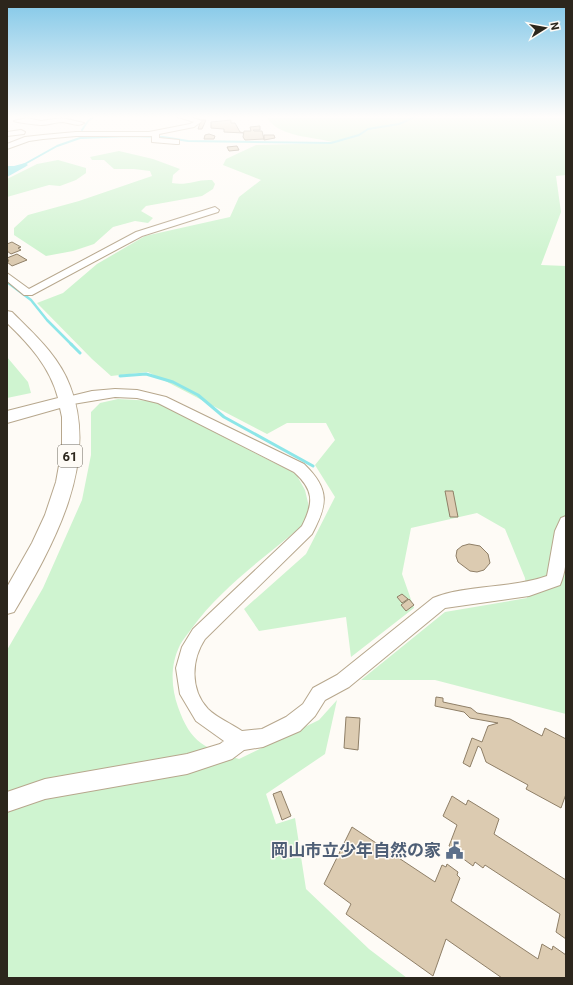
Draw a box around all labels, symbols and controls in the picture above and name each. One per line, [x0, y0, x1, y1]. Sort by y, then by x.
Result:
north arrow [525, 8, 565, 48]
text: N [547, 21, 561, 31]
road number: 61 [58, 445, 82, 467]
place label: 岡山市立少年自然の家 [271, 840, 441, 860]
public building icon: 岡山市立少年自然の家 [444, 840, 464, 860]

